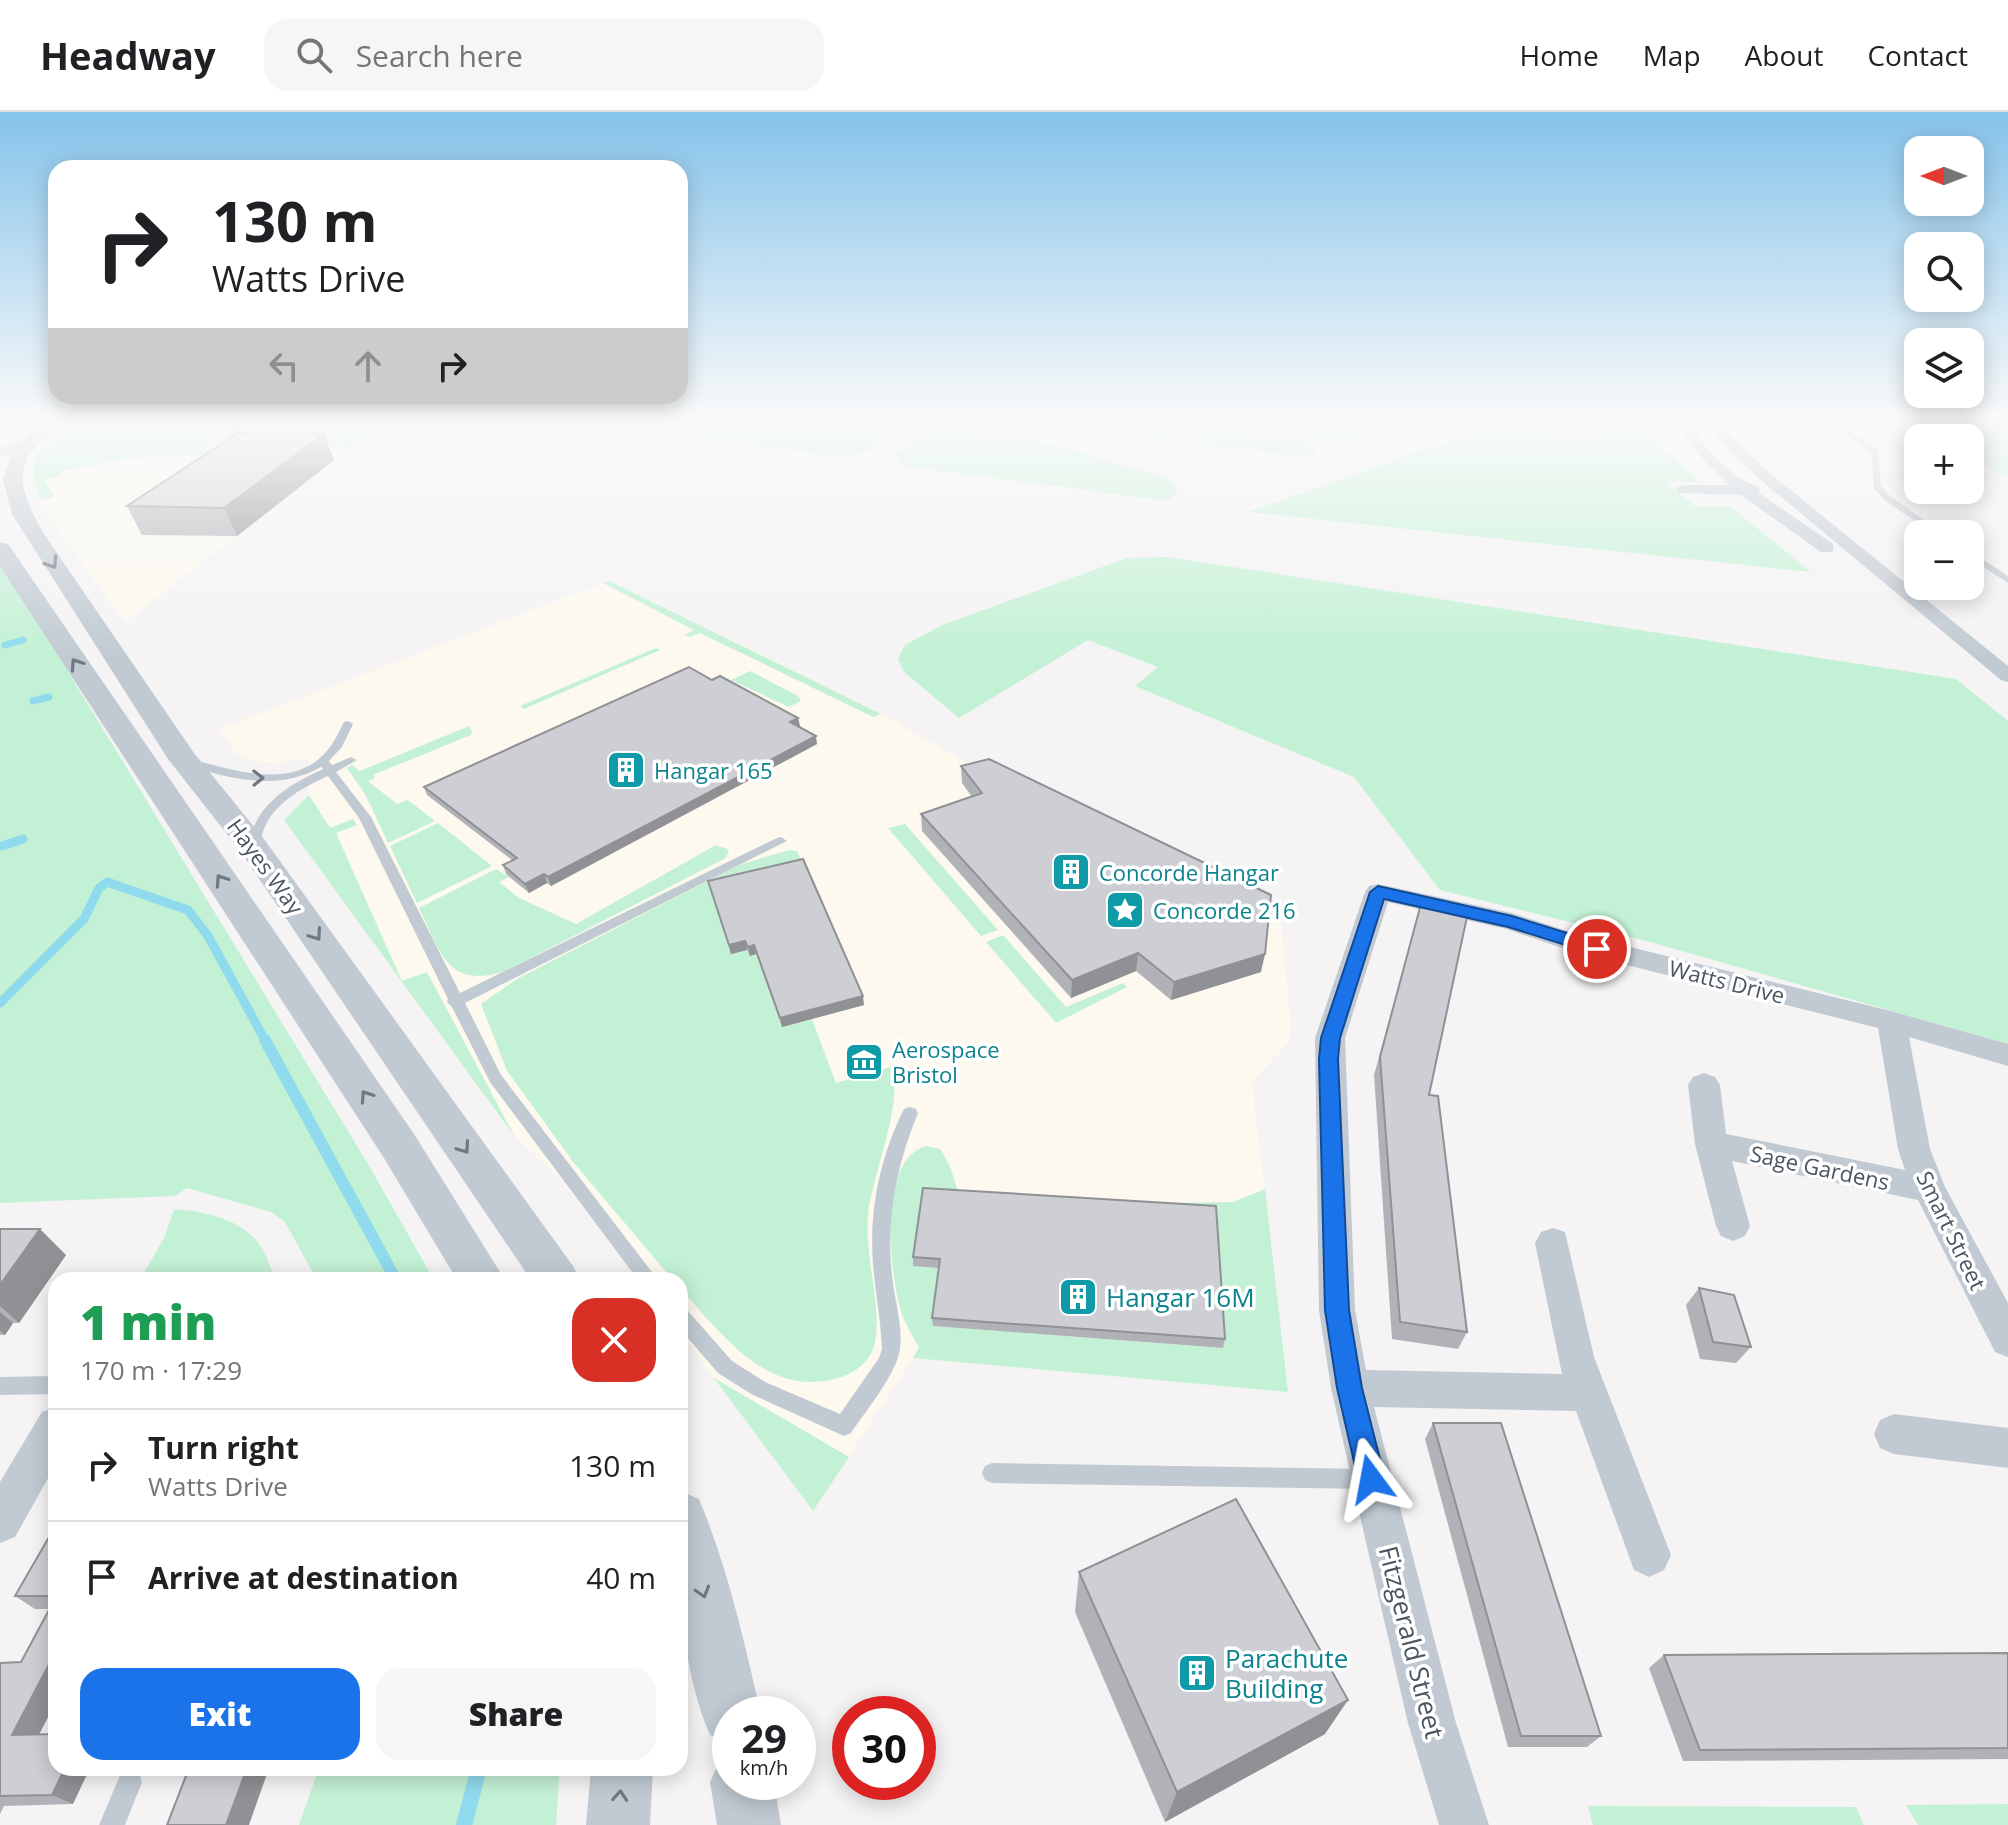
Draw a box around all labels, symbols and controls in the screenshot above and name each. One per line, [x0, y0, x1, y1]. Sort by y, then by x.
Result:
search box [264, 19, 824, 91]
text: Headway [40, 29, 216, 81]
icon: search [292, 33, 336, 77]
text: Search here [356, 35, 523, 76]
text: Home [1520, 36, 1599, 74]
text: Map [1643, 36, 1701, 74]
text: About [1745, 36, 1823, 74]
text: Contact [1867, 36, 1968, 74]
north arrow [1904, 136, 1984, 216]
map controls [1904, 136, 1984, 600]
text: 130 m [212, 182, 378, 258]
icon: right [80, 192, 184, 296]
button: search [1904, 232, 1984, 312]
text: Watts Drive [212, 254, 406, 303]
button: layers [1904, 328, 1984, 408]
icon: left [262, 344, 306, 388]
icon: ahead [346, 344, 390, 388]
icon: right [430, 344, 474, 388]
button: + [1904, 424, 1984, 504]
button: − [1904, 520, 1984, 600]
one-way arrow [42, 554, 57, 569]
one-way arrow [71, 658, 86, 672]
building icon: Hangar 165 [605, 749, 647, 791]
place label: Hangar 165 [654, 755, 773, 785]
one-way arrow [252, 769, 265, 787]
street label: Hayes Way [221, 812, 311, 921]
building icon: Concorde Hangar [1050, 851, 1092, 893]
place label: Concorde Hangar [1099, 857, 1279, 887]
one-way arrow [216, 874, 231, 888]
place icon: Concorde 216 [1104, 889, 1146, 931]
place label: Concorde 216 [1153, 895, 1296, 925]
pin [1563, 915, 1631, 983]
one-way arrow [306, 926, 321, 940]
icon: arrive [1575, 927, 1619, 971]
street label: Watts Drive [1666, 952, 1788, 1010]
place label: Aerospace Bristol [892, 1034, 1000, 1089]
museum icon: Aerospace Bristol [843, 1041, 885, 1083]
one-way arrow [360, 1090, 375, 1104]
street label: Sage Gardens [1748, 1138, 1892, 1196]
one-way arrow [454, 1139, 469, 1154]
street label: Smart Street [1910, 1166, 1994, 1295]
building icon: Hangar 16M [1057, 1276, 1099, 1318]
place label: Hangar 16M [1106, 1279, 1255, 1315]
text: 1 min [80, 1289, 216, 1354]
button: close [572, 1298, 656, 1382]
text: 170 m · 17:29 [80, 1352, 242, 1388]
text: Turn right [148, 1427, 299, 1468]
position arrow [1329, 1437, 1413, 1521]
icon: right [80, 1443, 124, 1487]
text: 130 m [569, 1445, 656, 1486]
text: Watts Drive [148, 1468, 288, 1504]
street label: Fitzgerald Street [1371, 1542, 1453, 1742]
icon: arrive [80, 1555, 124, 1599]
text: Arrive at destination [148, 1557, 459, 1598]
text: 40 m [586, 1557, 656, 1598]
one-way arrow [694, 1585, 710, 1598]
place label: Parachute Building [1225, 1640, 1348, 1706]
building icon: Parachute Building [1176, 1652, 1218, 1694]
button: Exit [80, 1668, 360, 1760]
button: Share [376, 1668, 656, 1760]
speed limit sign: 30 [832, 1696, 936, 1800]
text: 29 [741, 1710, 787, 1765]
text: km/h [740, 1754, 788, 1781]
one-way arrow [611, 1790, 628, 1803]

